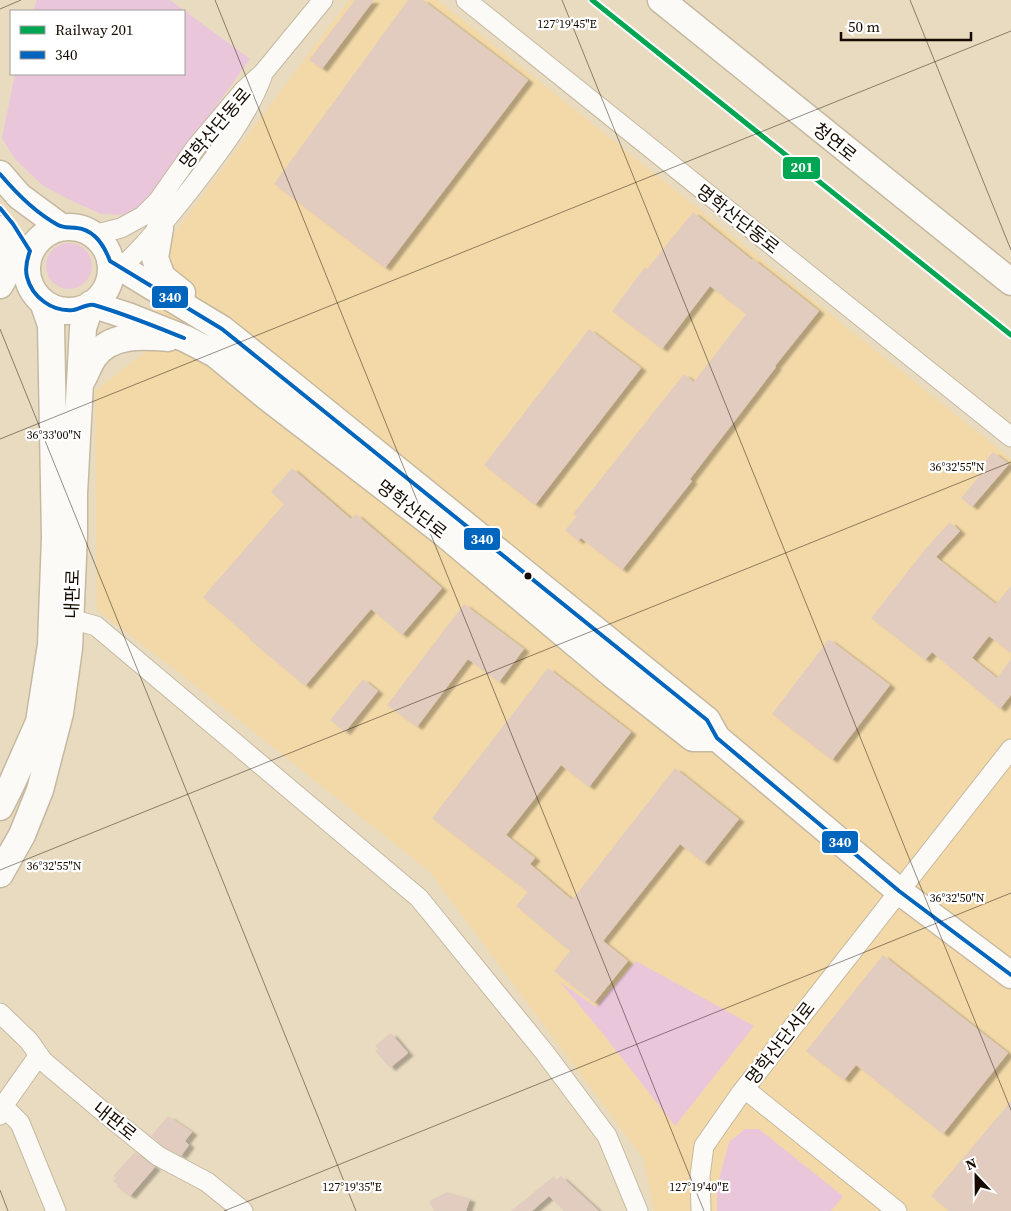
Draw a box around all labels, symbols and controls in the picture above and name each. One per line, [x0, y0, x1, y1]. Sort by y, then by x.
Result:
legend [10, 10, 185, 75]
scale bar [841, 10, 971, 42]
text: 127°19'45"E [537, 16, 597, 32]
text: 50 m [848, 16, 880, 37]
text: Railway 201 [55, 19, 134, 40]
text: 340 [55, 44, 78, 65]
street label: 명학산단동로 [173, 82, 257, 174]
street label: 청연로 [808, 117, 862, 167]
line badge: 201 [782, 156, 821, 180]
text: 201 [791, 157, 813, 177]
street label: 명학산단동로 [691, 179, 785, 259]
line badge: 340 [151, 285, 189, 309]
text: 340 [159, 287, 182, 307]
text: 36°33'00"N [26, 427, 82, 443]
text: 36°32'55"N [929, 459, 985, 475]
street label: 명학산단로 [372, 474, 452, 544]
line badge: 340 [463, 527, 501, 551]
text: 340 [471, 529, 494, 549]
street label: 내판로 [59, 569, 85, 619]
unlabelled marker [523, 571, 533, 581]
line badge: 340 [821, 830, 859, 854]
text: 340 [829, 832, 852, 852]
text: 36°32'55"N [26, 858, 82, 874]
text: 36°32'50"N [929, 890, 985, 906]
street label: 명학산단서로 [740, 996, 820, 1090]
street label: 내판로 [88, 1096, 142, 1146]
north arrow [951, 1151, 1001, 1201]
text: N [963, 1153, 980, 1175]
text: 127°19'35"E [322, 1179, 382, 1195]
text: 127°19'40"E [669, 1179, 729, 1195]

